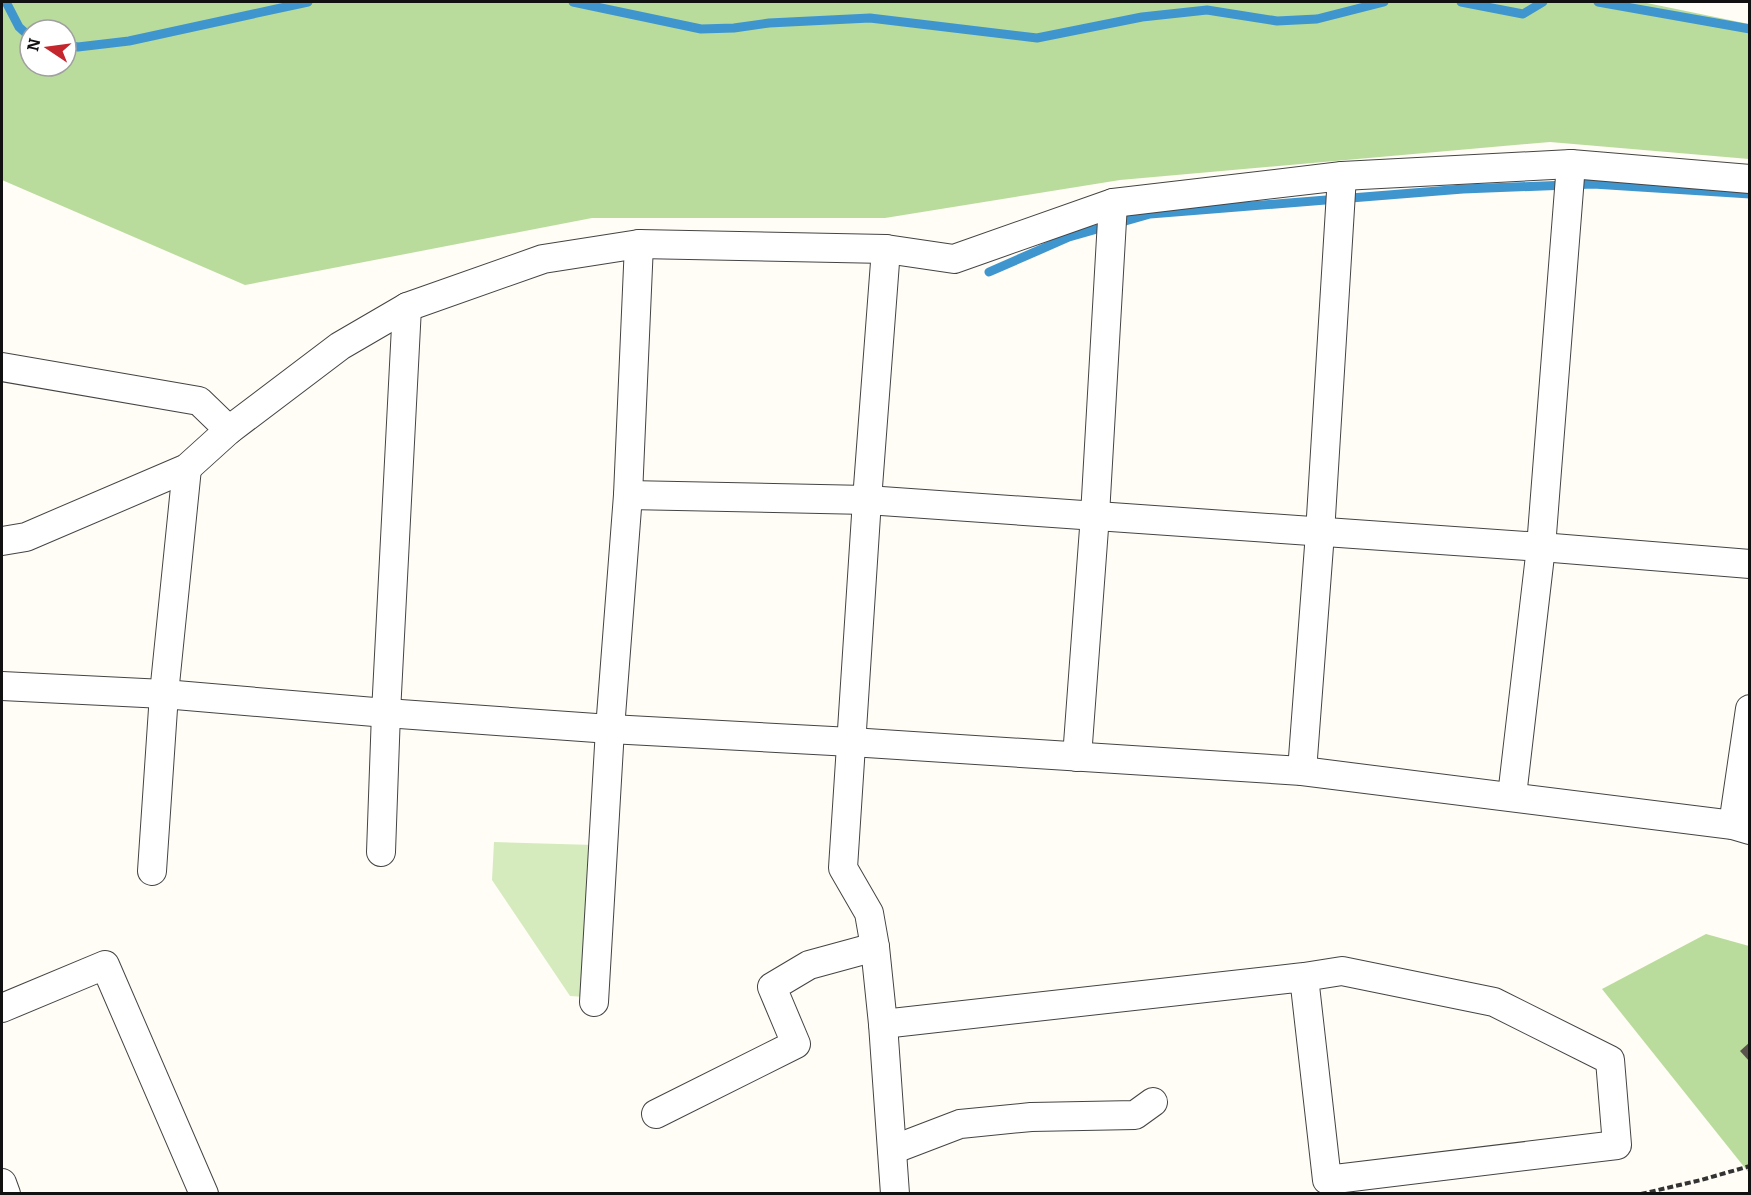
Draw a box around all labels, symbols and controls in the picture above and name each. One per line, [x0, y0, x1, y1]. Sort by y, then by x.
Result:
north arrow [18, 18, 78, 78]
text: N [23, 37, 45, 53]

